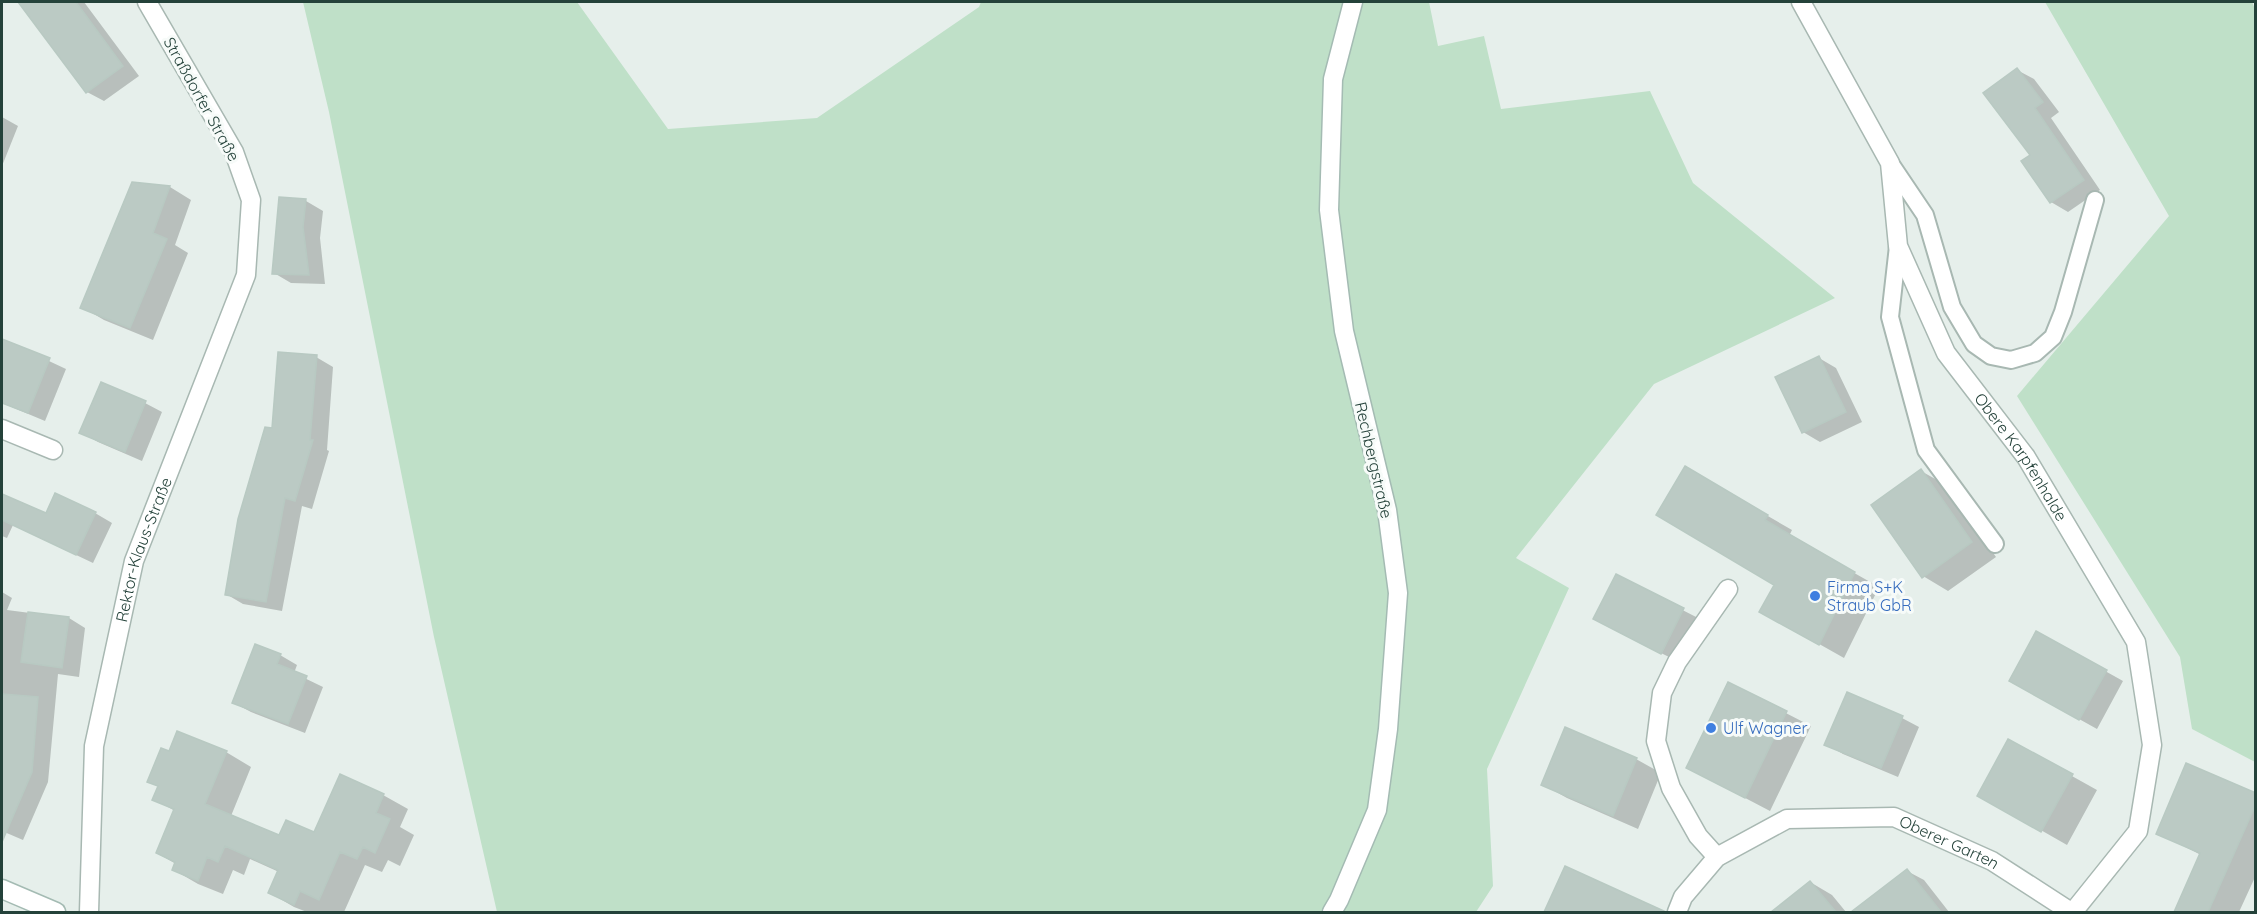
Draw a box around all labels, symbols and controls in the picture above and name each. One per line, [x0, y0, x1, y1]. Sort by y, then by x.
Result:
street label: Straßdorfer Straße [160, 33, 244, 165]
street label: Obere Karpfenhalde [1970, 389, 2072, 525]
street label: Rechbergstraße [1351, 400, 1397, 520]
street label: Rektor-Klaus-Straße [111, 474, 176, 624]
place label: Firma S+K Straub GbR [1827, 577, 1912, 615]
marker: Firma S+K Straub GbR [1808, 589, 1822, 603]
place label: Ulf Wagner [1723, 718, 1808, 738]
marker: Ulf Wagner [1704, 721, 1718, 735]
street label: Oberer Garten [1896, 811, 2003, 873]

